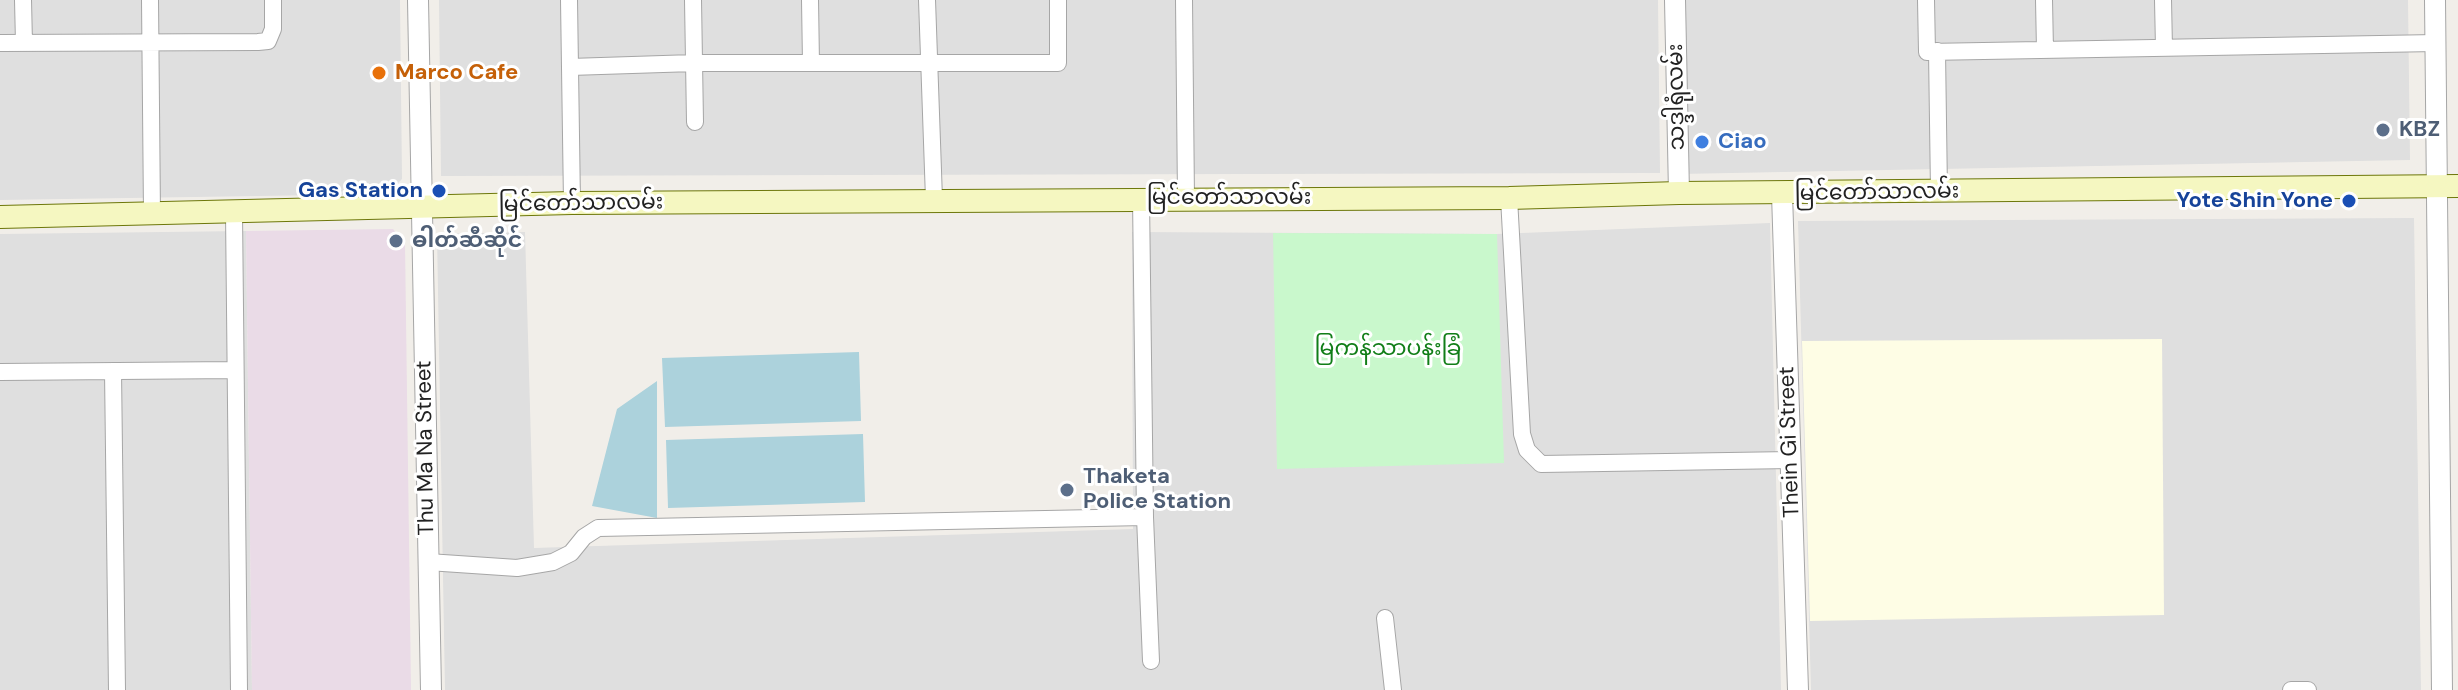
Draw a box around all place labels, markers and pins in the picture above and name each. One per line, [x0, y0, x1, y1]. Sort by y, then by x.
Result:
place label: Marco Cafe [395, 60, 518, 86]
marker: Marco Cafe [370, 64, 388, 82]
place label: KBZ [2399, 117, 2440, 143]
marker: KBZ [2374, 121, 2392, 139]
place label: Ciao [1718, 129, 1767, 155]
marker: Ciao [1693, 133, 1711, 151]
place label: Gas Station [298, 178, 423, 204]
marker: Gas Station [430, 182, 448, 200]
place label: Yote Shin Yone [2176, 188, 2333, 214]
marker: Yote Shin Yone [2340, 192, 2358, 210]
place label: ဓါတ်ဆီဆိုင် [412, 228, 522, 254]
marker: ဓါတ်ဆီဆိုင် [387, 232, 405, 250]
place label: Thaketa Police Station [1083, 464, 1231, 516]
marker: Thaketa Police Station [1058, 481, 1076, 499]

